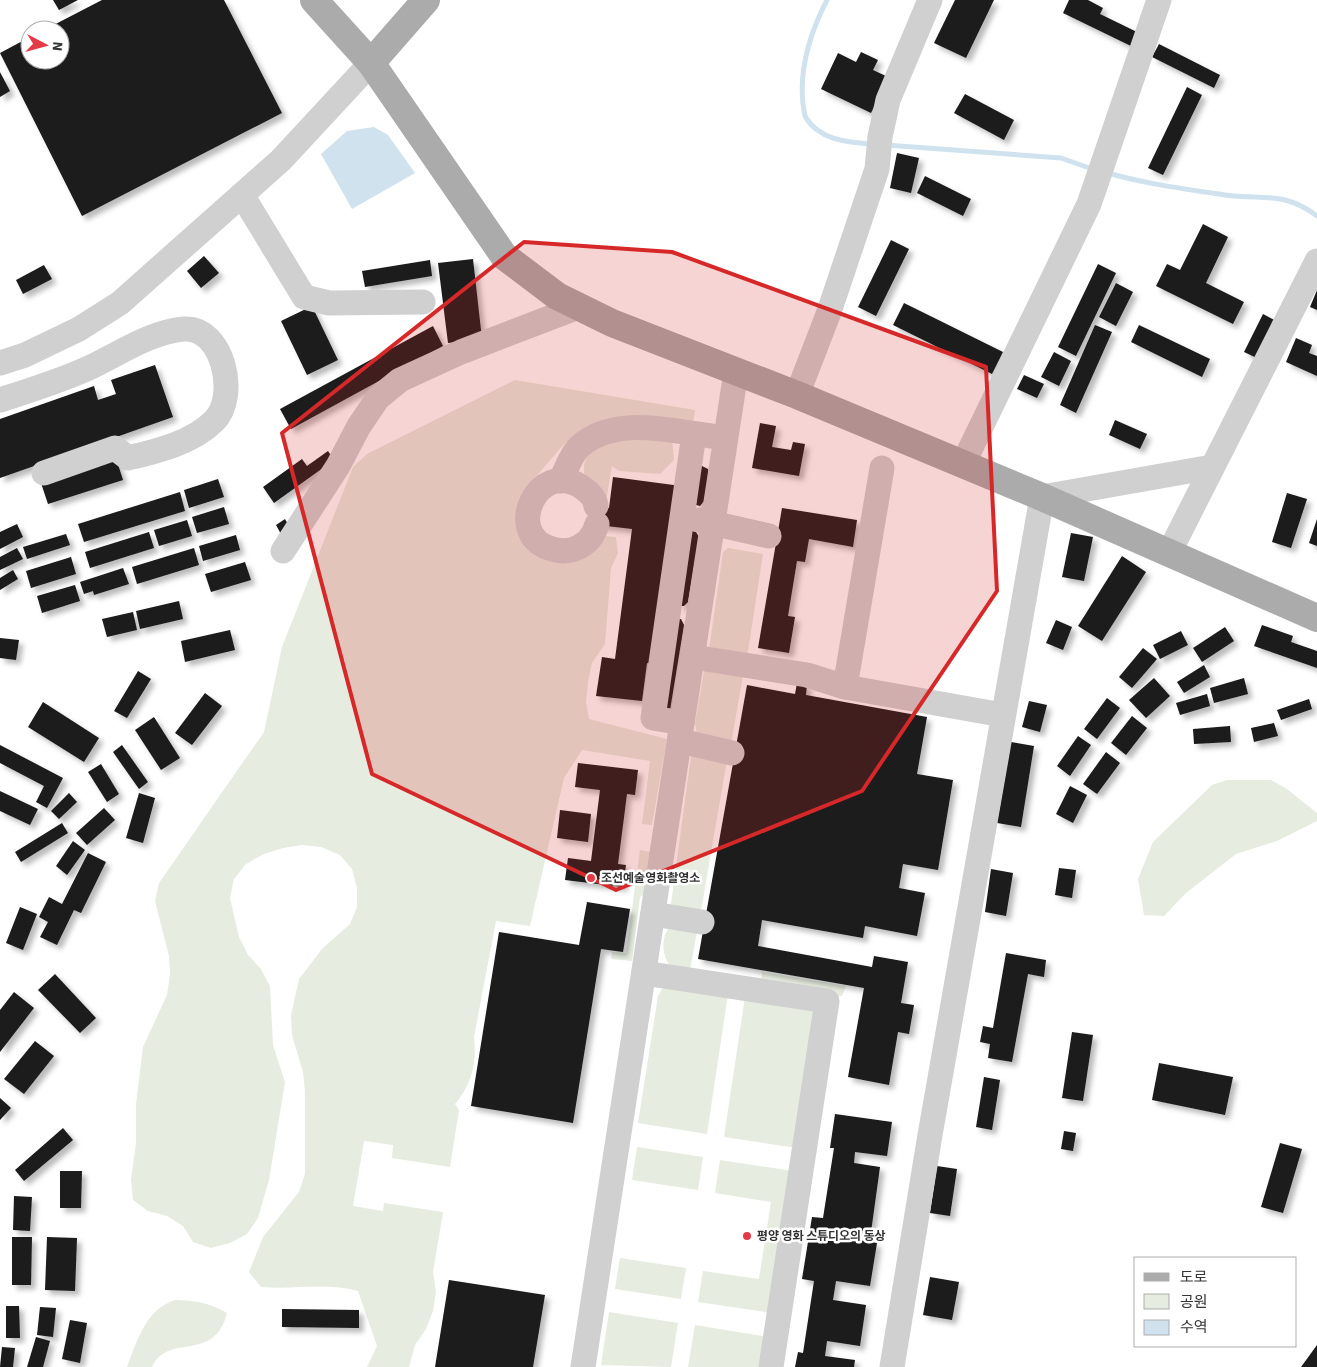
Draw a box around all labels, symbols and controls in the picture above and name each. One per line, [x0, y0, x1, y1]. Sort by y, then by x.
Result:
north arrow [20, 20, 70, 70]
text: N [47, 41, 67, 52]
place label: 조선예술영화촬영소 [601, 870, 700, 887]
marker: 조선예술영화촬영소 [585, 872, 597, 884]
place label: 평양 영화 스튜디오의 동상 [757, 1228, 886, 1245]
marker: 평양 영화 스튜디오의 동상 [741, 1230, 753, 1242]
legend [1134, 1257, 1297, 1347]
text: 도로 [1180, 1267, 1208, 1288]
text: 공원 [1180, 1292, 1208, 1313]
text: 수역 [1180, 1317, 1208, 1338]

